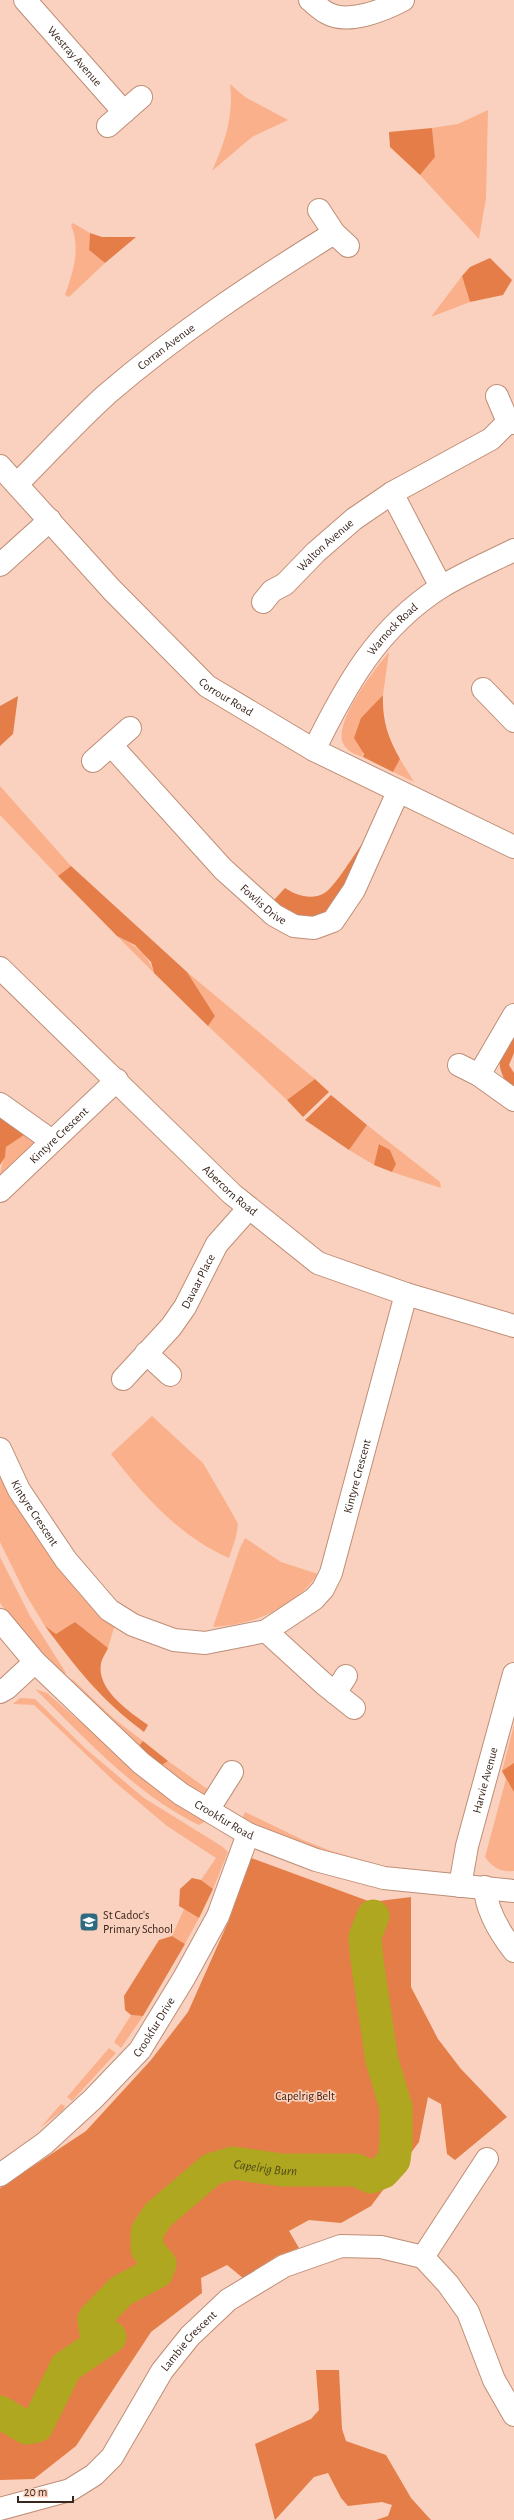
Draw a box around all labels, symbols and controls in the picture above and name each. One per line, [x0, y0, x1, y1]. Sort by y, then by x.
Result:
street label: Westray Avenue [45, 24, 104, 88]
street label: Corran Avenue [135, 321, 197, 372]
street label: Walton Avenue [295, 517, 356, 574]
street label: Warnock Road [365, 600, 420, 658]
street label: Corrour Road [197, 676, 255, 718]
street label: Fowlis Drive [238, 882, 288, 927]
street label: Kintyre Crescent [27, 1105, 91, 1166]
street label: Abercorn Road [200, 1163, 260, 1218]
street label: Davaar Place [179, 1252, 217, 1311]
street label: Kintyre Crescent [341, 1438, 373, 1515]
street label: Kintyre Crescent [9, 1478, 61, 1548]
street label: Harvie Avenue [470, 1746, 500, 1814]
street label: Crookfur Road [193, 1798, 255, 1842]
place label: St Cadoc's Primary School [103, 1909, 173, 1936]
school or university icon: St Cadoc's Primary School [78, 1911, 100, 1933]
street label: Crookfur Drive [131, 1995, 177, 2059]
park label: Capelrig Belt [275, 2090, 335, 2102]
water label: Capelrig Burn [233, 2158, 297, 2178]
street label: Lambie Crescent [158, 2308, 219, 2373]
scale bar [18, 2478, 73, 2504]
text: 20 m [24, 2486, 47, 2498]

